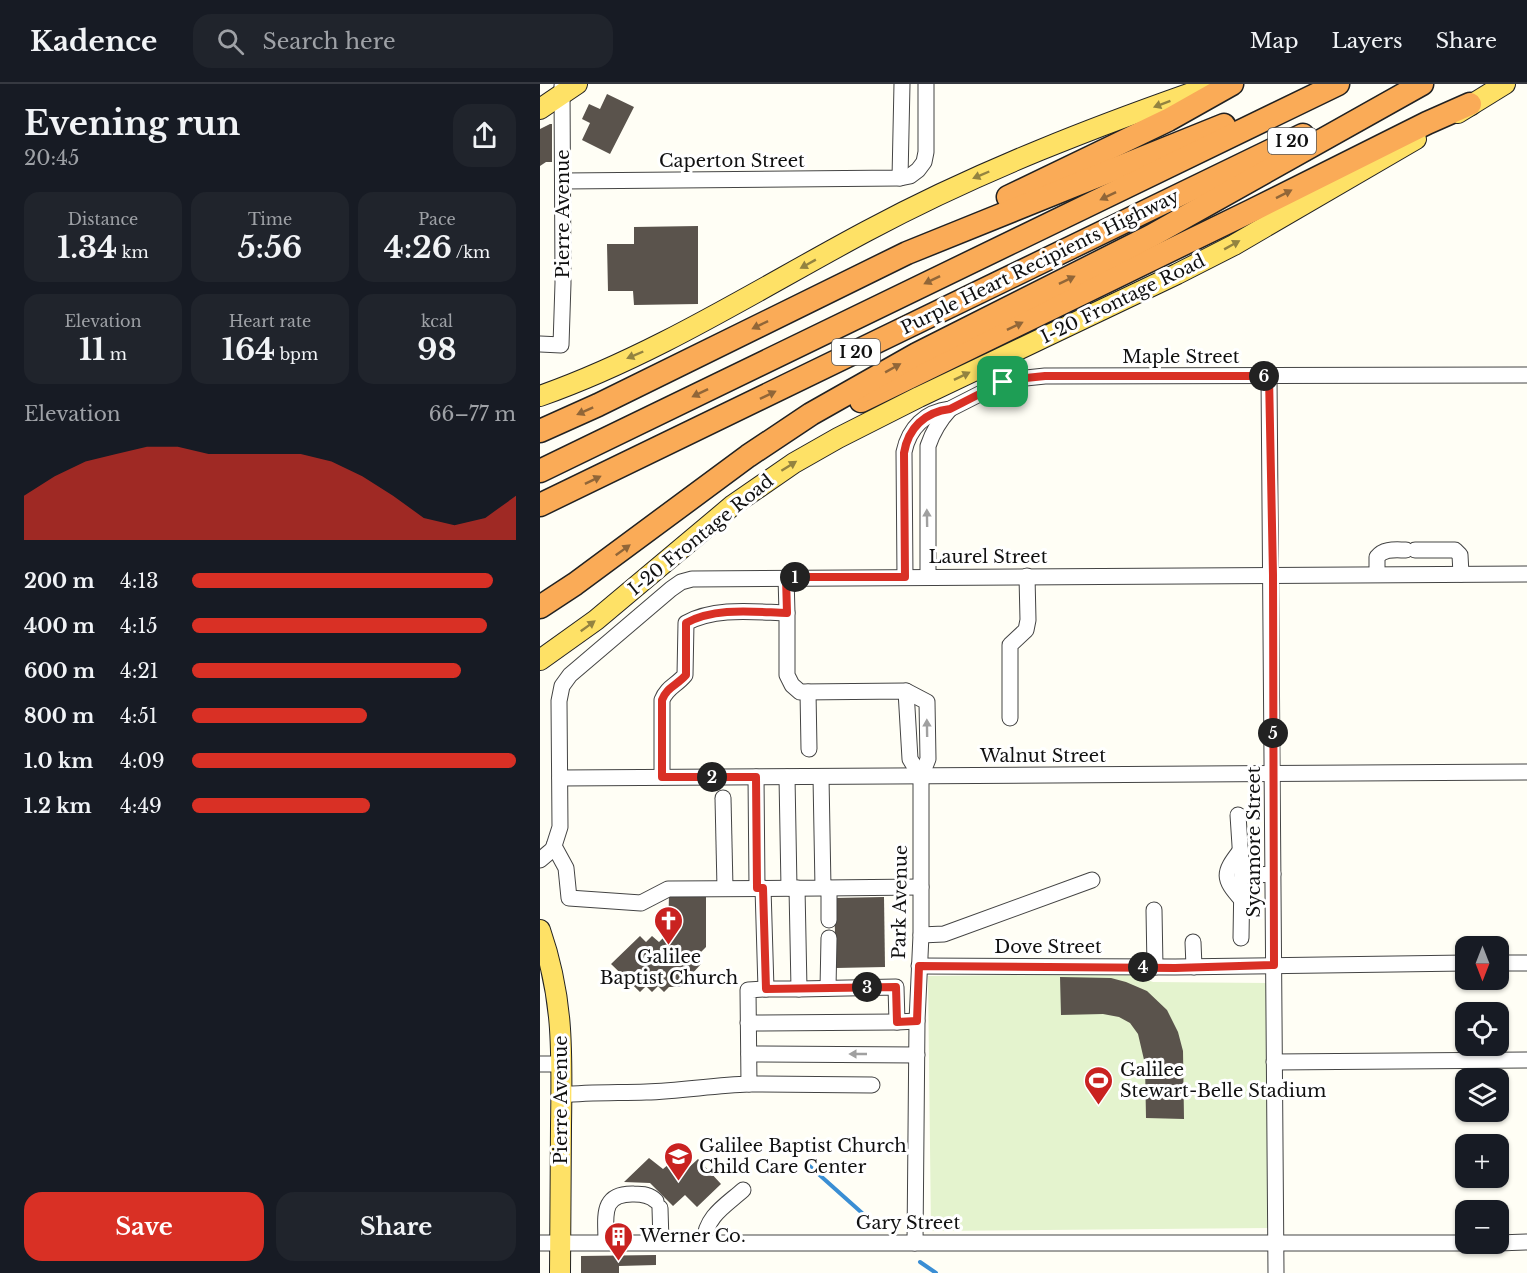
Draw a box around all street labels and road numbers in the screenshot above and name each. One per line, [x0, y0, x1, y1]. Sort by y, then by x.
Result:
road number: I 20 [1268, 128, 1316, 154]
street label: Pierre Avenue [552, 149, 574, 279]
street label: Caperton Street [659, 150, 805, 172]
street label: Purple Heart Recipients Highway [897, 185, 1183, 339]
street label: I-20 Frontage Road [1037, 250, 1209, 348]
road number: I 20 [832, 339, 880, 365]
street label: Maple Street [1122, 346, 1240, 368]
street label: I-20 Frontage Road [624, 470, 778, 600]
street label: Laurel Street [929, 546, 1048, 568]
street label: Walnut Street [979, 745, 1106, 767]
street label: Sycamore Street [1243, 766, 1265, 918]
street label: Park Avenue [888, 845, 912, 959]
street label: Dove Street [994, 936, 1102, 958]
street label: Pierre Avenue [550, 1035, 572, 1165]
street label: Gary Street [856, 1212, 960, 1234]

